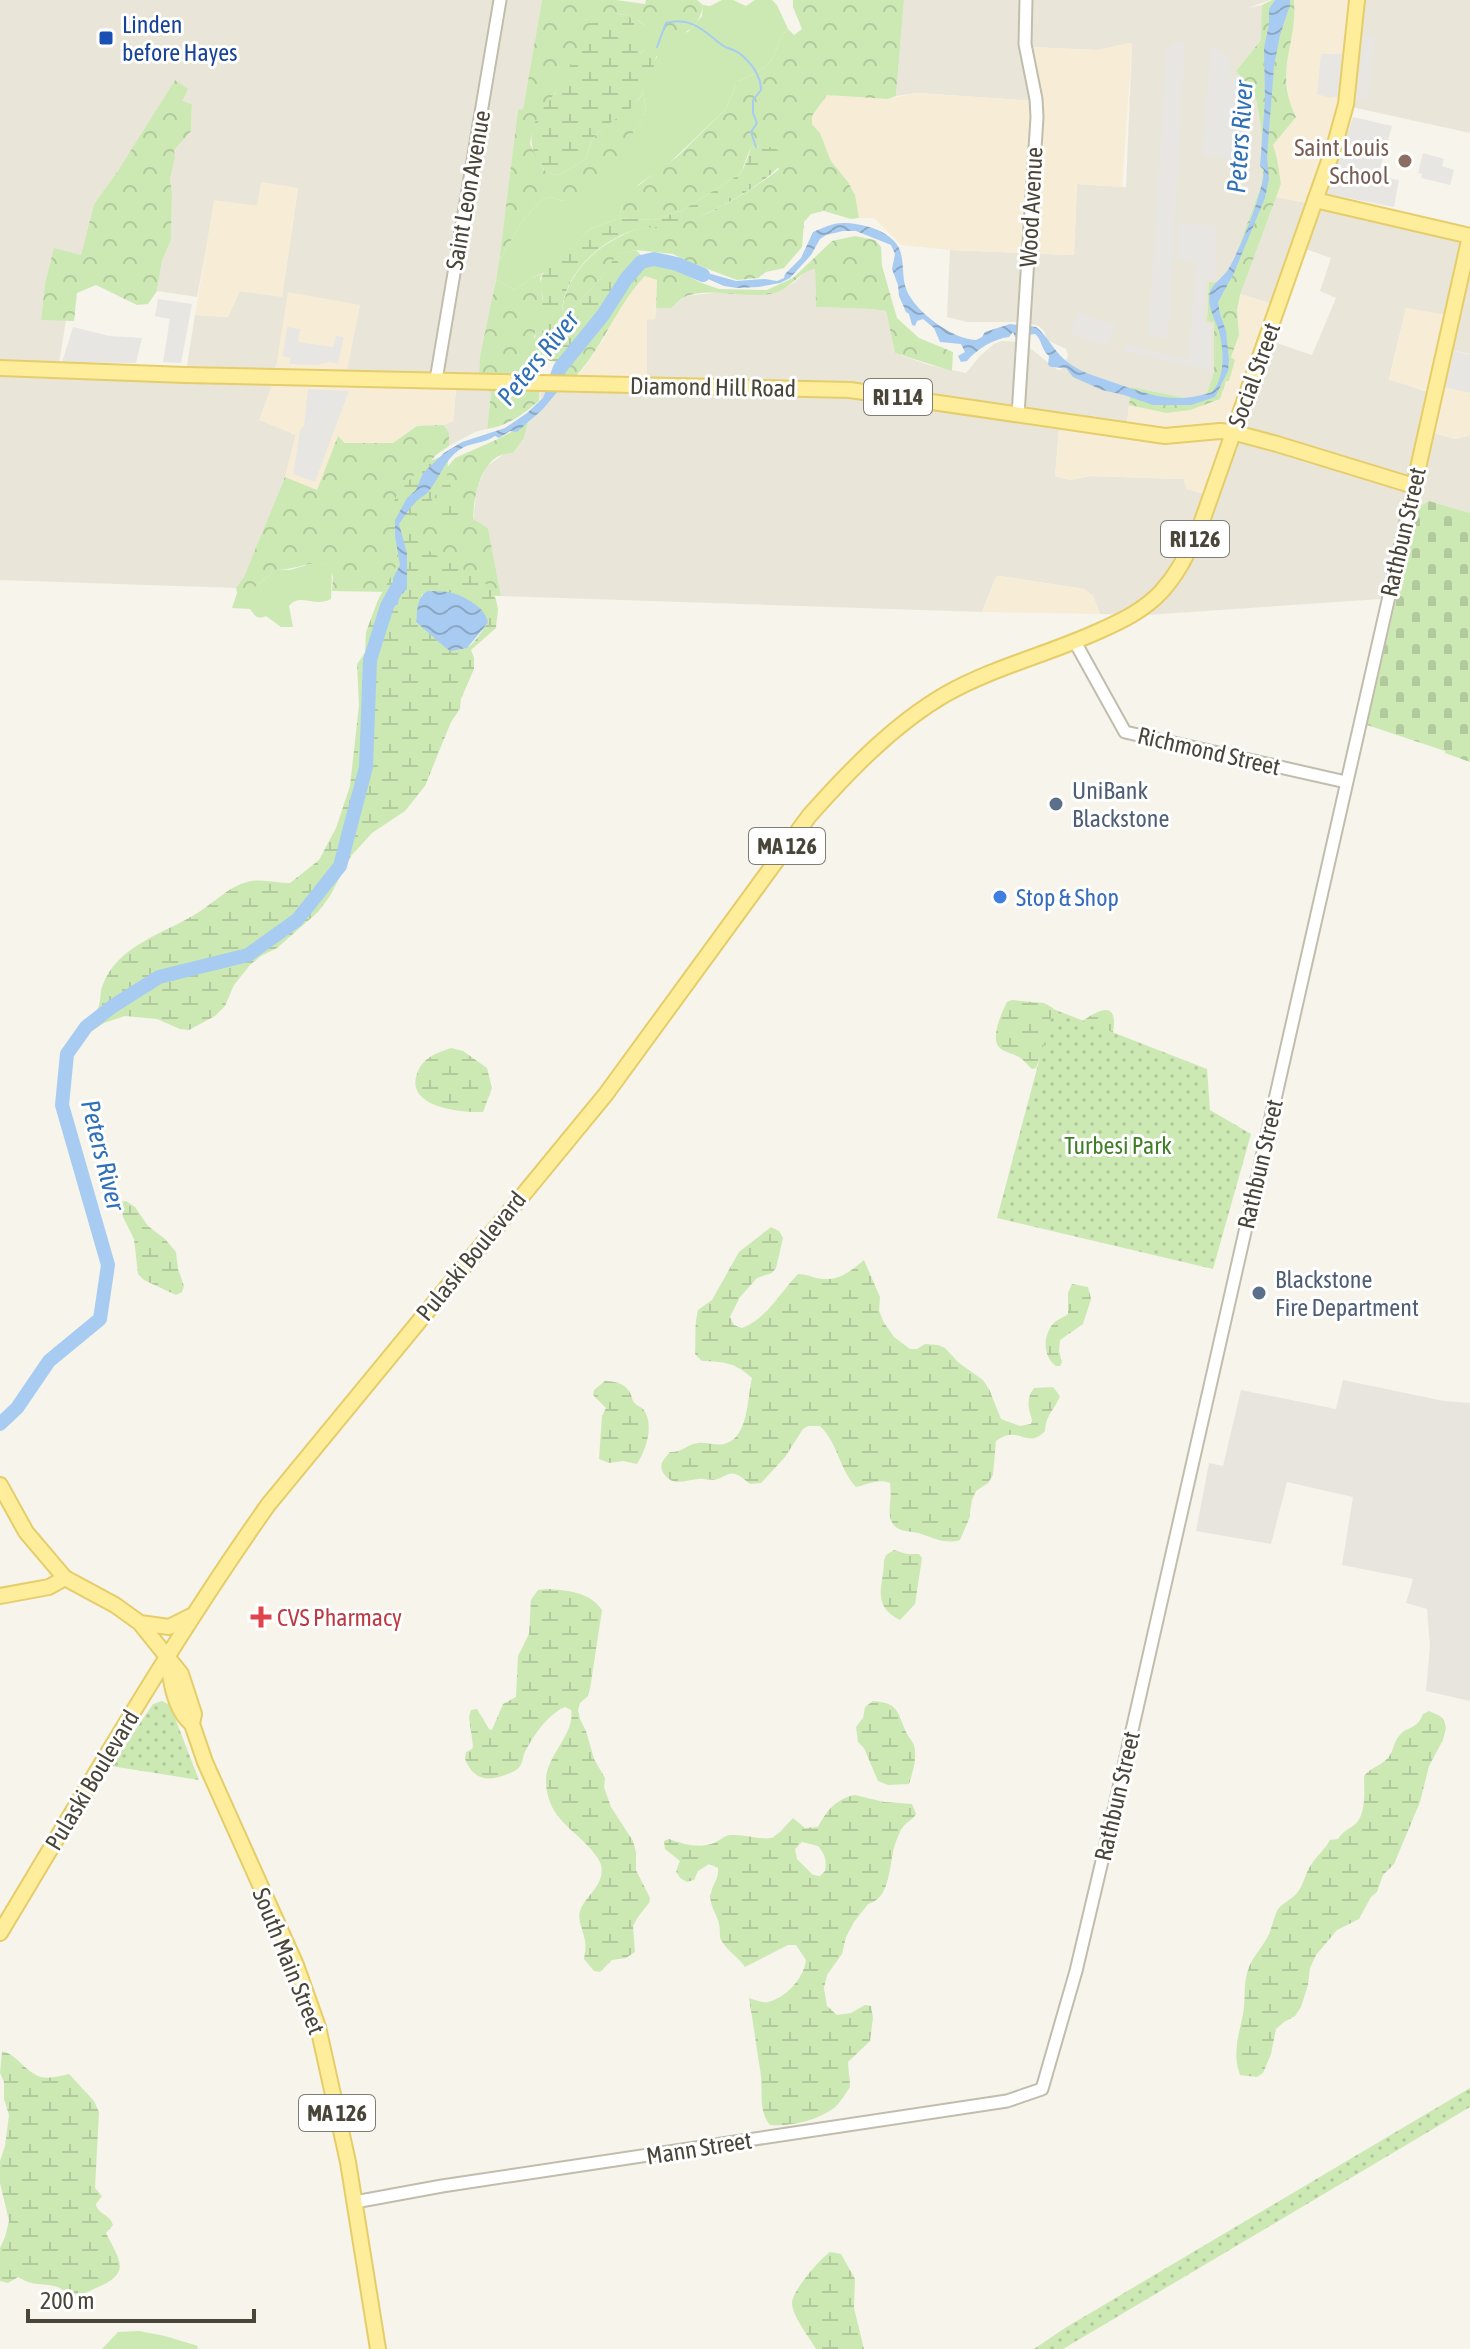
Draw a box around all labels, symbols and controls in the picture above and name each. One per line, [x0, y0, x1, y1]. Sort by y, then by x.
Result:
place label: Linden before Hayes [122, 11, 238, 66]
marker: Linden before Hayes [97, 29, 115, 47]
water label: Peters River [1221, 78, 1259, 194]
street label: Saint Leon Avenue [441, 108, 495, 272]
place label: Saint Louis School [1294, 134, 1390, 189]
street label: Wood Avenue [1014, 146, 1048, 268]
marker: Saint Louis School [1396, 152, 1414, 170]
water label: Peters River [491, 304, 586, 411]
street label: Social Street [1223, 319, 1285, 431]
street label: Diamond Hill Road [630, 372, 796, 402]
road number: RI 114 [864, 379, 932, 415]
street label: Rathbun Street [1375, 464, 1431, 599]
road number: RI 126 [1161, 521, 1229, 557]
street label: Richmond Street [1135, 721, 1283, 781]
place label: UniBank Blackstone [1072, 777, 1169, 832]
marker: UniBank Blackstone [1047, 795, 1065, 813]
road number: MA 126 [749, 828, 825, 864]
place label: Stop & Shop [1016, 884, 1119, 911]
marker: Stop & Shop [991, 888, 1009, 906]
street label: Rathbun Street [1232, 1096, 1288, 1231]
water label: Peters River [75, 1097, 131, 1215]
park label: Turbesi Park [1064, 1132, 1172, 1159]
street label: Pulaski Boulevard [411, 1186, 531, 1326]
place label: Blackstone Fire Department [1275, 1266, 1419, 1321]
marker: Blackstone Fire Department [1250, 1284, 1268, 1302]
place label: CVS Pharmacy [277, 1604, 402, 1631]
marker: CVS Pharmacy [252, 1608, 270, 1626]
street label: Pulaski Boulevard [40, 1705, 144, 1855]
street label: Rathbun Street [1089, 1728, 1145, 1863]
street label: South Main Street [247, 1884, 331, 2038]
road number: MA 126 [299, 2095, 375, 2131]
street label: Mann Street [644, 2126, 754, 2170]
scale bar [28, 2273, 254, 2323]
text: 200 m [40, 2287, 94, 2314]

